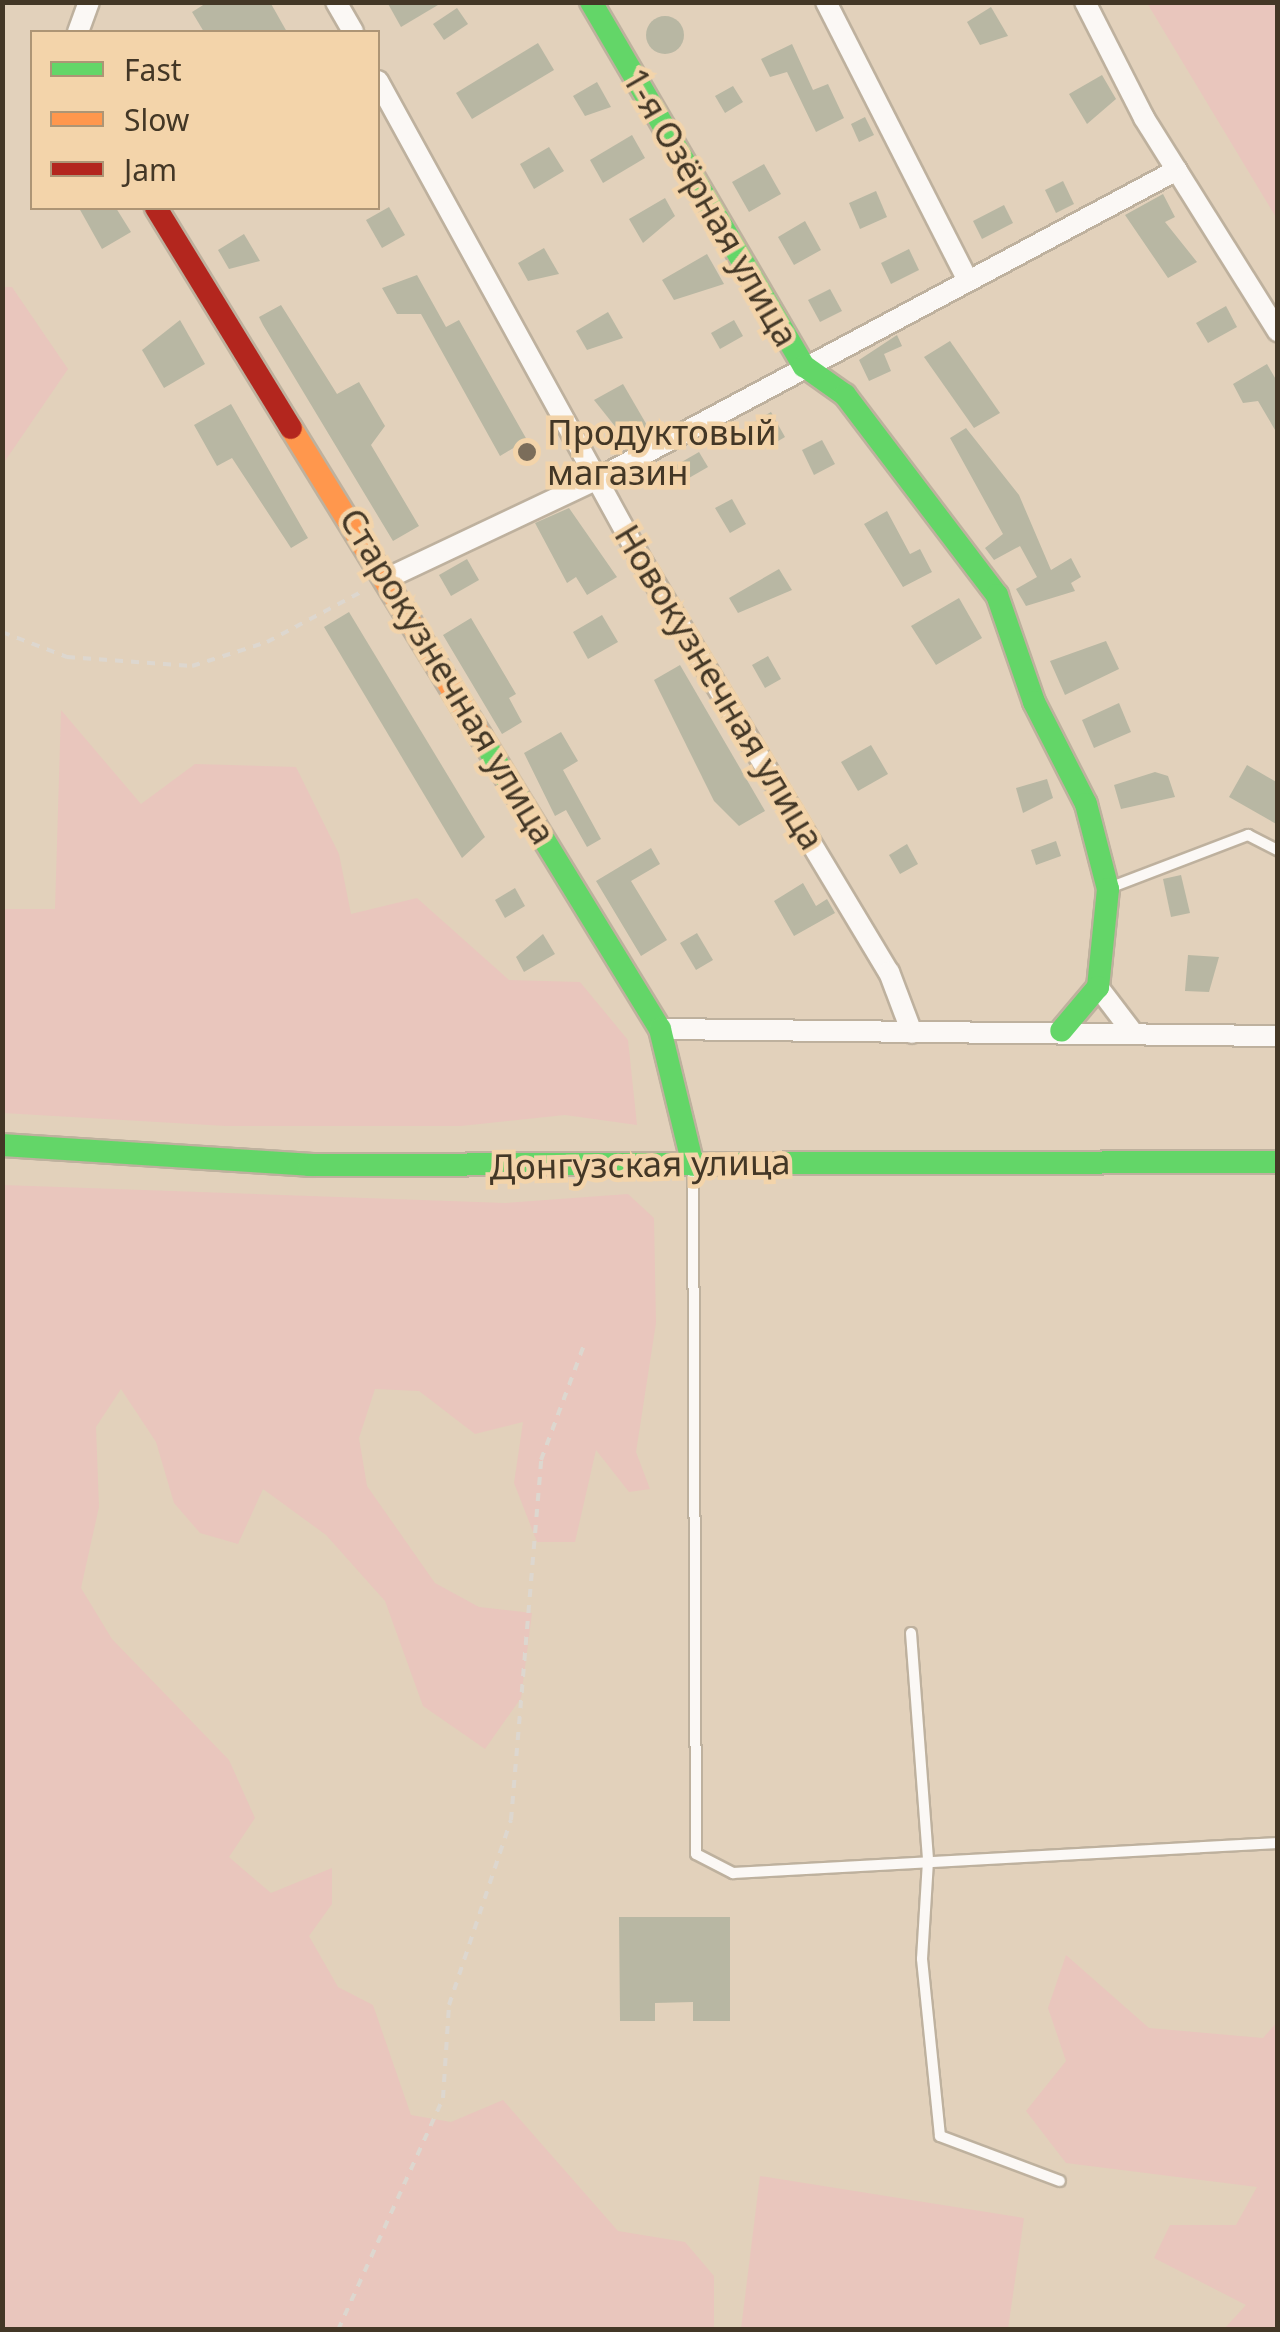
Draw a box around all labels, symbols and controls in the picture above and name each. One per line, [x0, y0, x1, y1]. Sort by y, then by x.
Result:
legend [30, 30, 380, 210]
text: Fast [124, 49, 182, 90]
street label: 1-я Озёрная улица [614, 60, 808, 354]
text: Slow [124, 99, 189, 140]
text: Jam [124, 149, 177, 190]
place label: Продуктовый магазин [547, 411, 777, 493]
marker: Продуктовый магазин [516, 441, 538, 463]
street label: Старокузнечная улица [331, 501, 565, 851]
street label: Новокузнечная улица [606, 517, 834, 857]
street label: Донгузская улица [489, 1140, 791, 1188]

